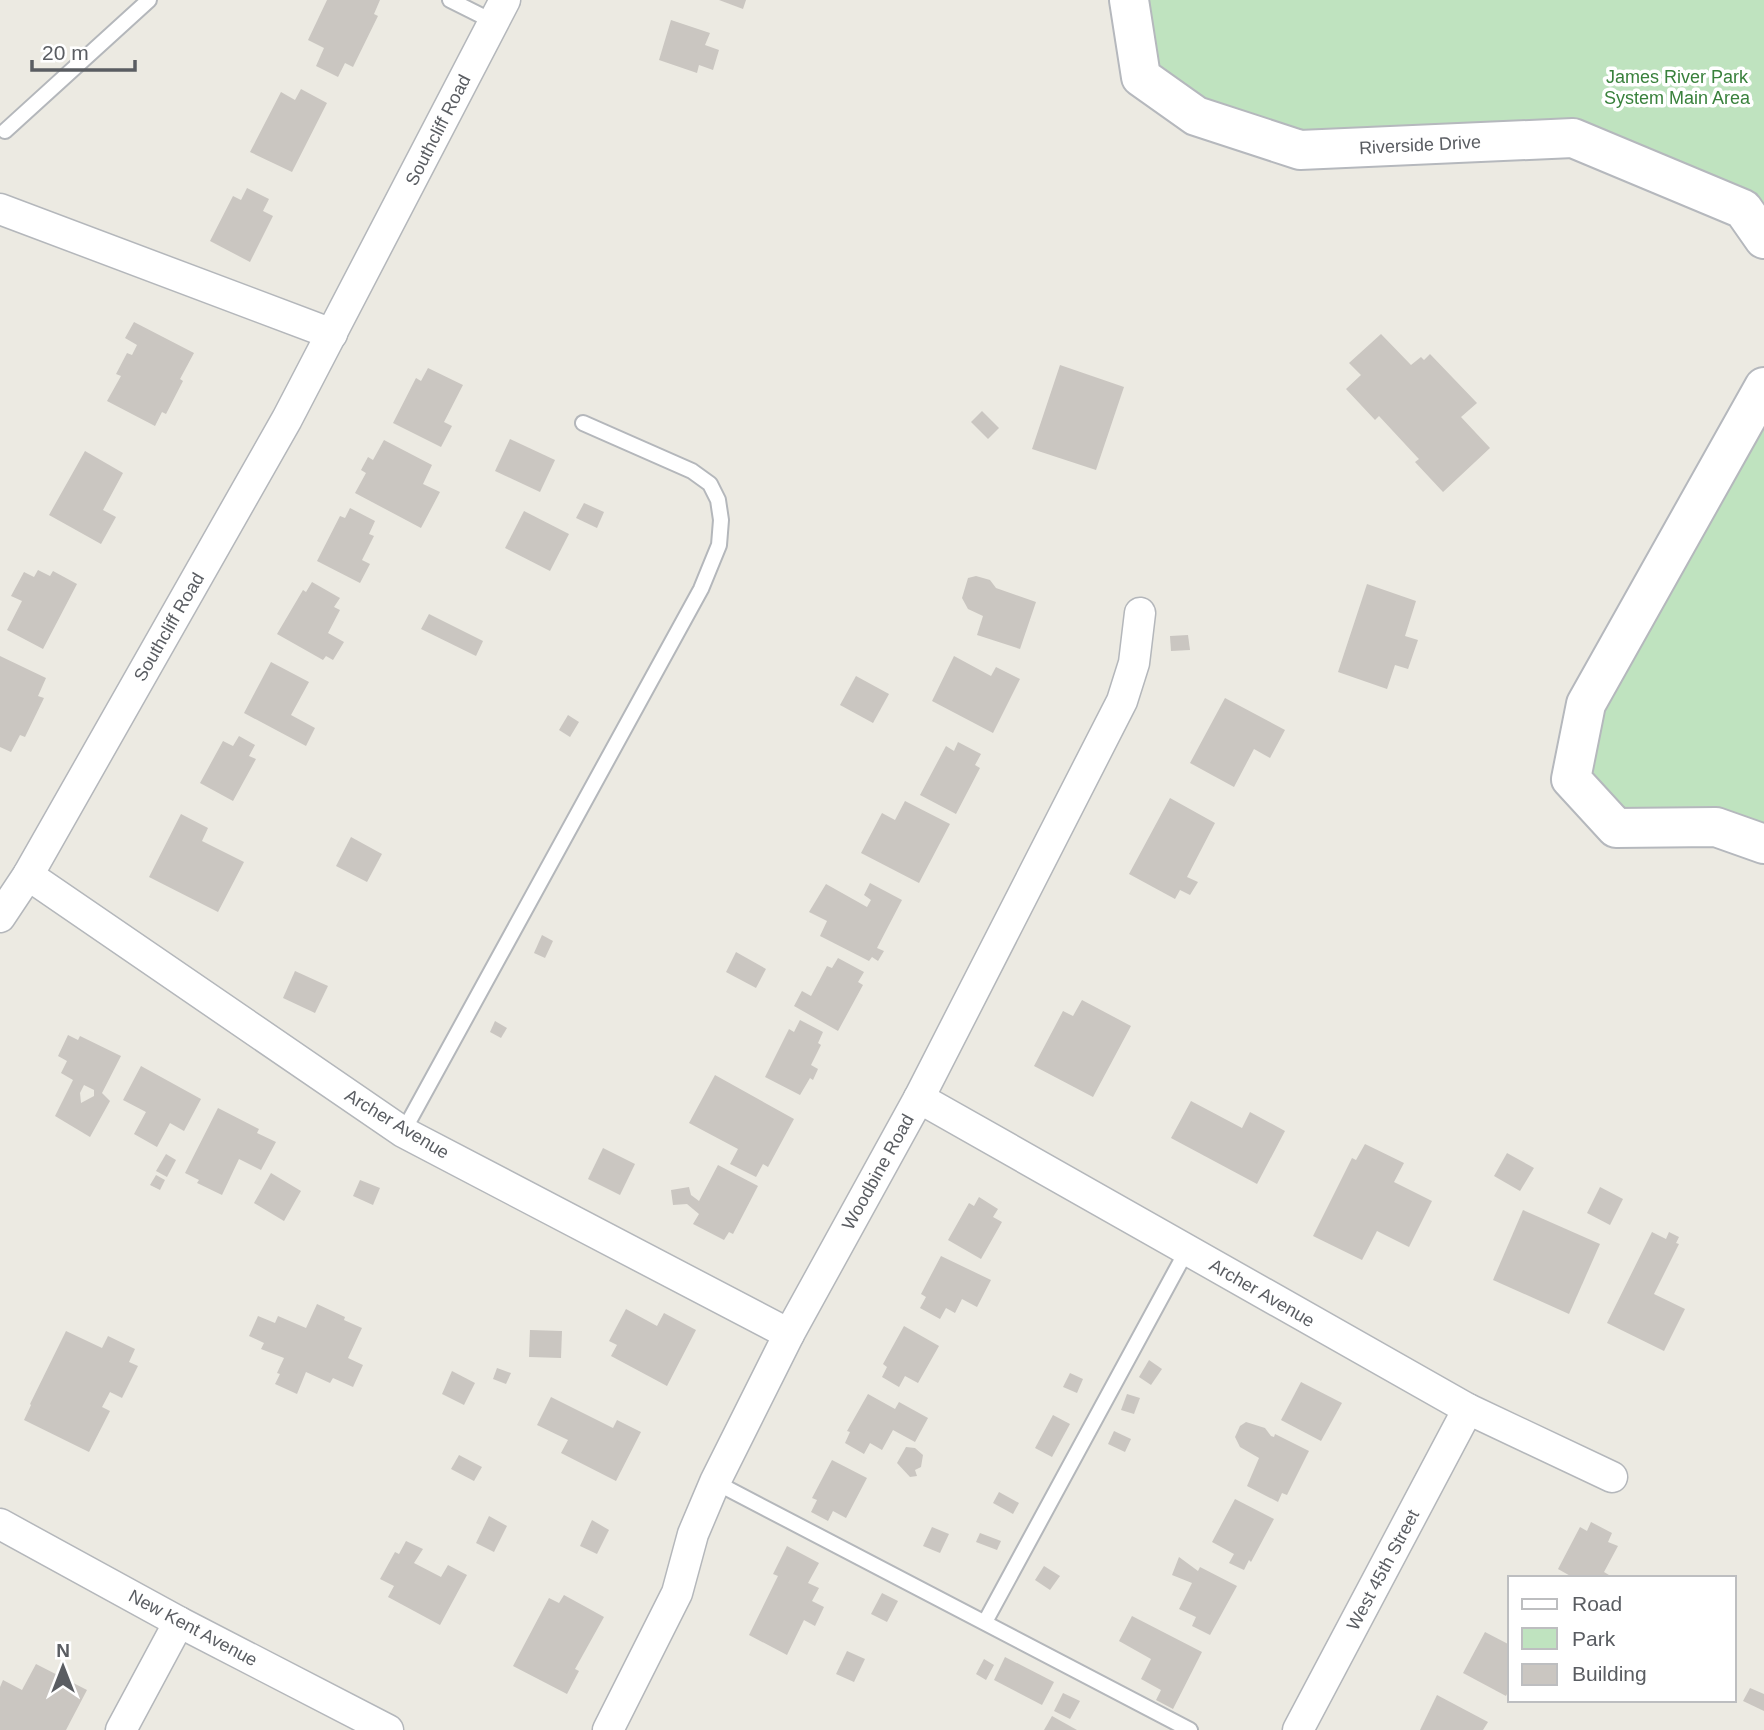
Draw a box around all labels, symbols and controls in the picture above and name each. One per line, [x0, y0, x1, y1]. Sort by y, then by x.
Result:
scale bar [32, 28, 135, 72]
text: 20 m [42, 41, 89, 64]
park label: James River Park System Main Area [1604, 67, 1751, 108]
street label: Southcliff Road [401, 71, 475, 189]
street label: Riverside Drive [1359, 132, 1481, 158]
street label: Southcliff Road [130, 569, 208, 685]
street label: Archer Avenue [341, 1085, 453, 1163]
street label: Woodbine Road [838, 1111, 918, 1233]
street label: Archer Avenue [1206, 1255, 1318, 1331]
street label: West 45th Street [1343, 1506, 1423, 1634]
legend [1508, 1576, 1736, 1702]
street label: New Kent Avenue [125, 1586, 261, 1670]
text: Road [1572, 1592, 1622, 1615]
text: Park [1572, 1627, 1616, 1650]
north arrow [28, 1632, 98, 1702]
text: N [56, 1640, 70, 1661]
text: Building [1572, 1662, 1647, 1685]

